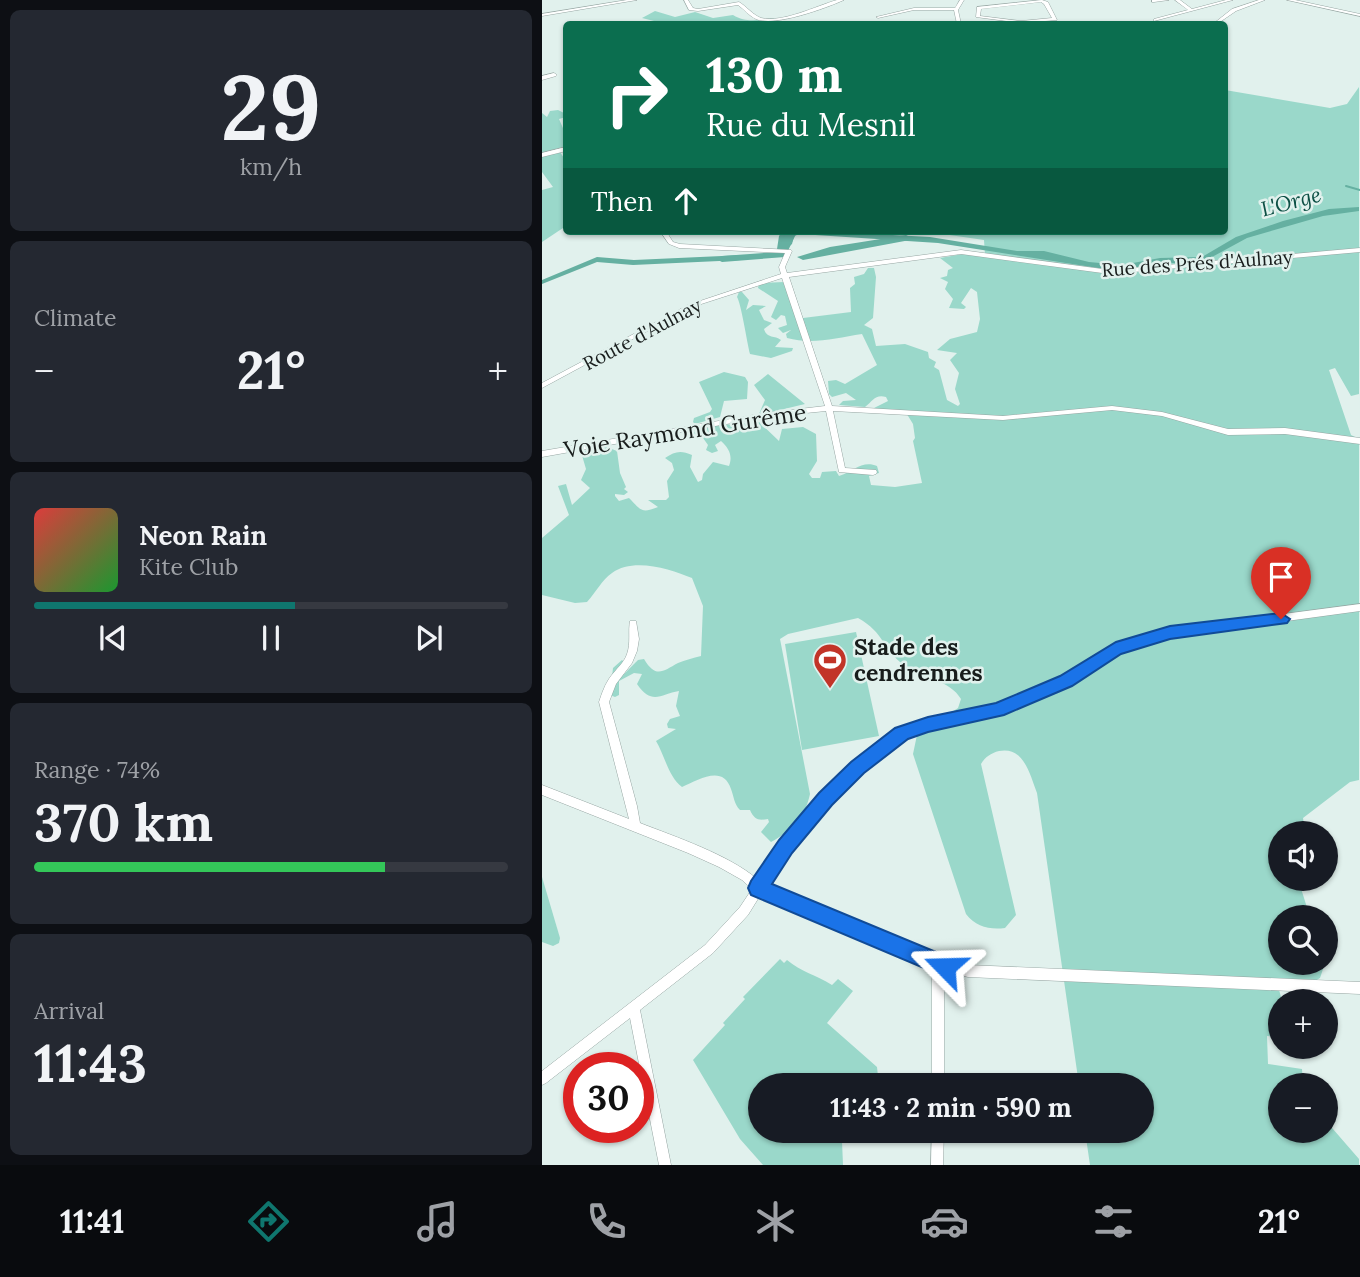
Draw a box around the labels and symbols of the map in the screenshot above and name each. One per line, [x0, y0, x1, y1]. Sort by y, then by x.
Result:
water label: L'Orge [1258, 181, 1324, 222]
street label: Rue des Prés d'Aulnay [1101, 244, 1293, 282]
street label: Route d'Aulnay [579, 293, 705, 375]
street label: Voie Raymond Gurême [561, 397, 808, 464]
pin [1251, 547, 1311, 619]
place label: Stade des cendrennes [854, 632, 983, 687]
sports icon: Stade des cendrennes [811, 641, 849, 690]
position arrow [908, 930, 982, 1004]
speed limit sign: 30 [563, 1052, 654, 1143]

